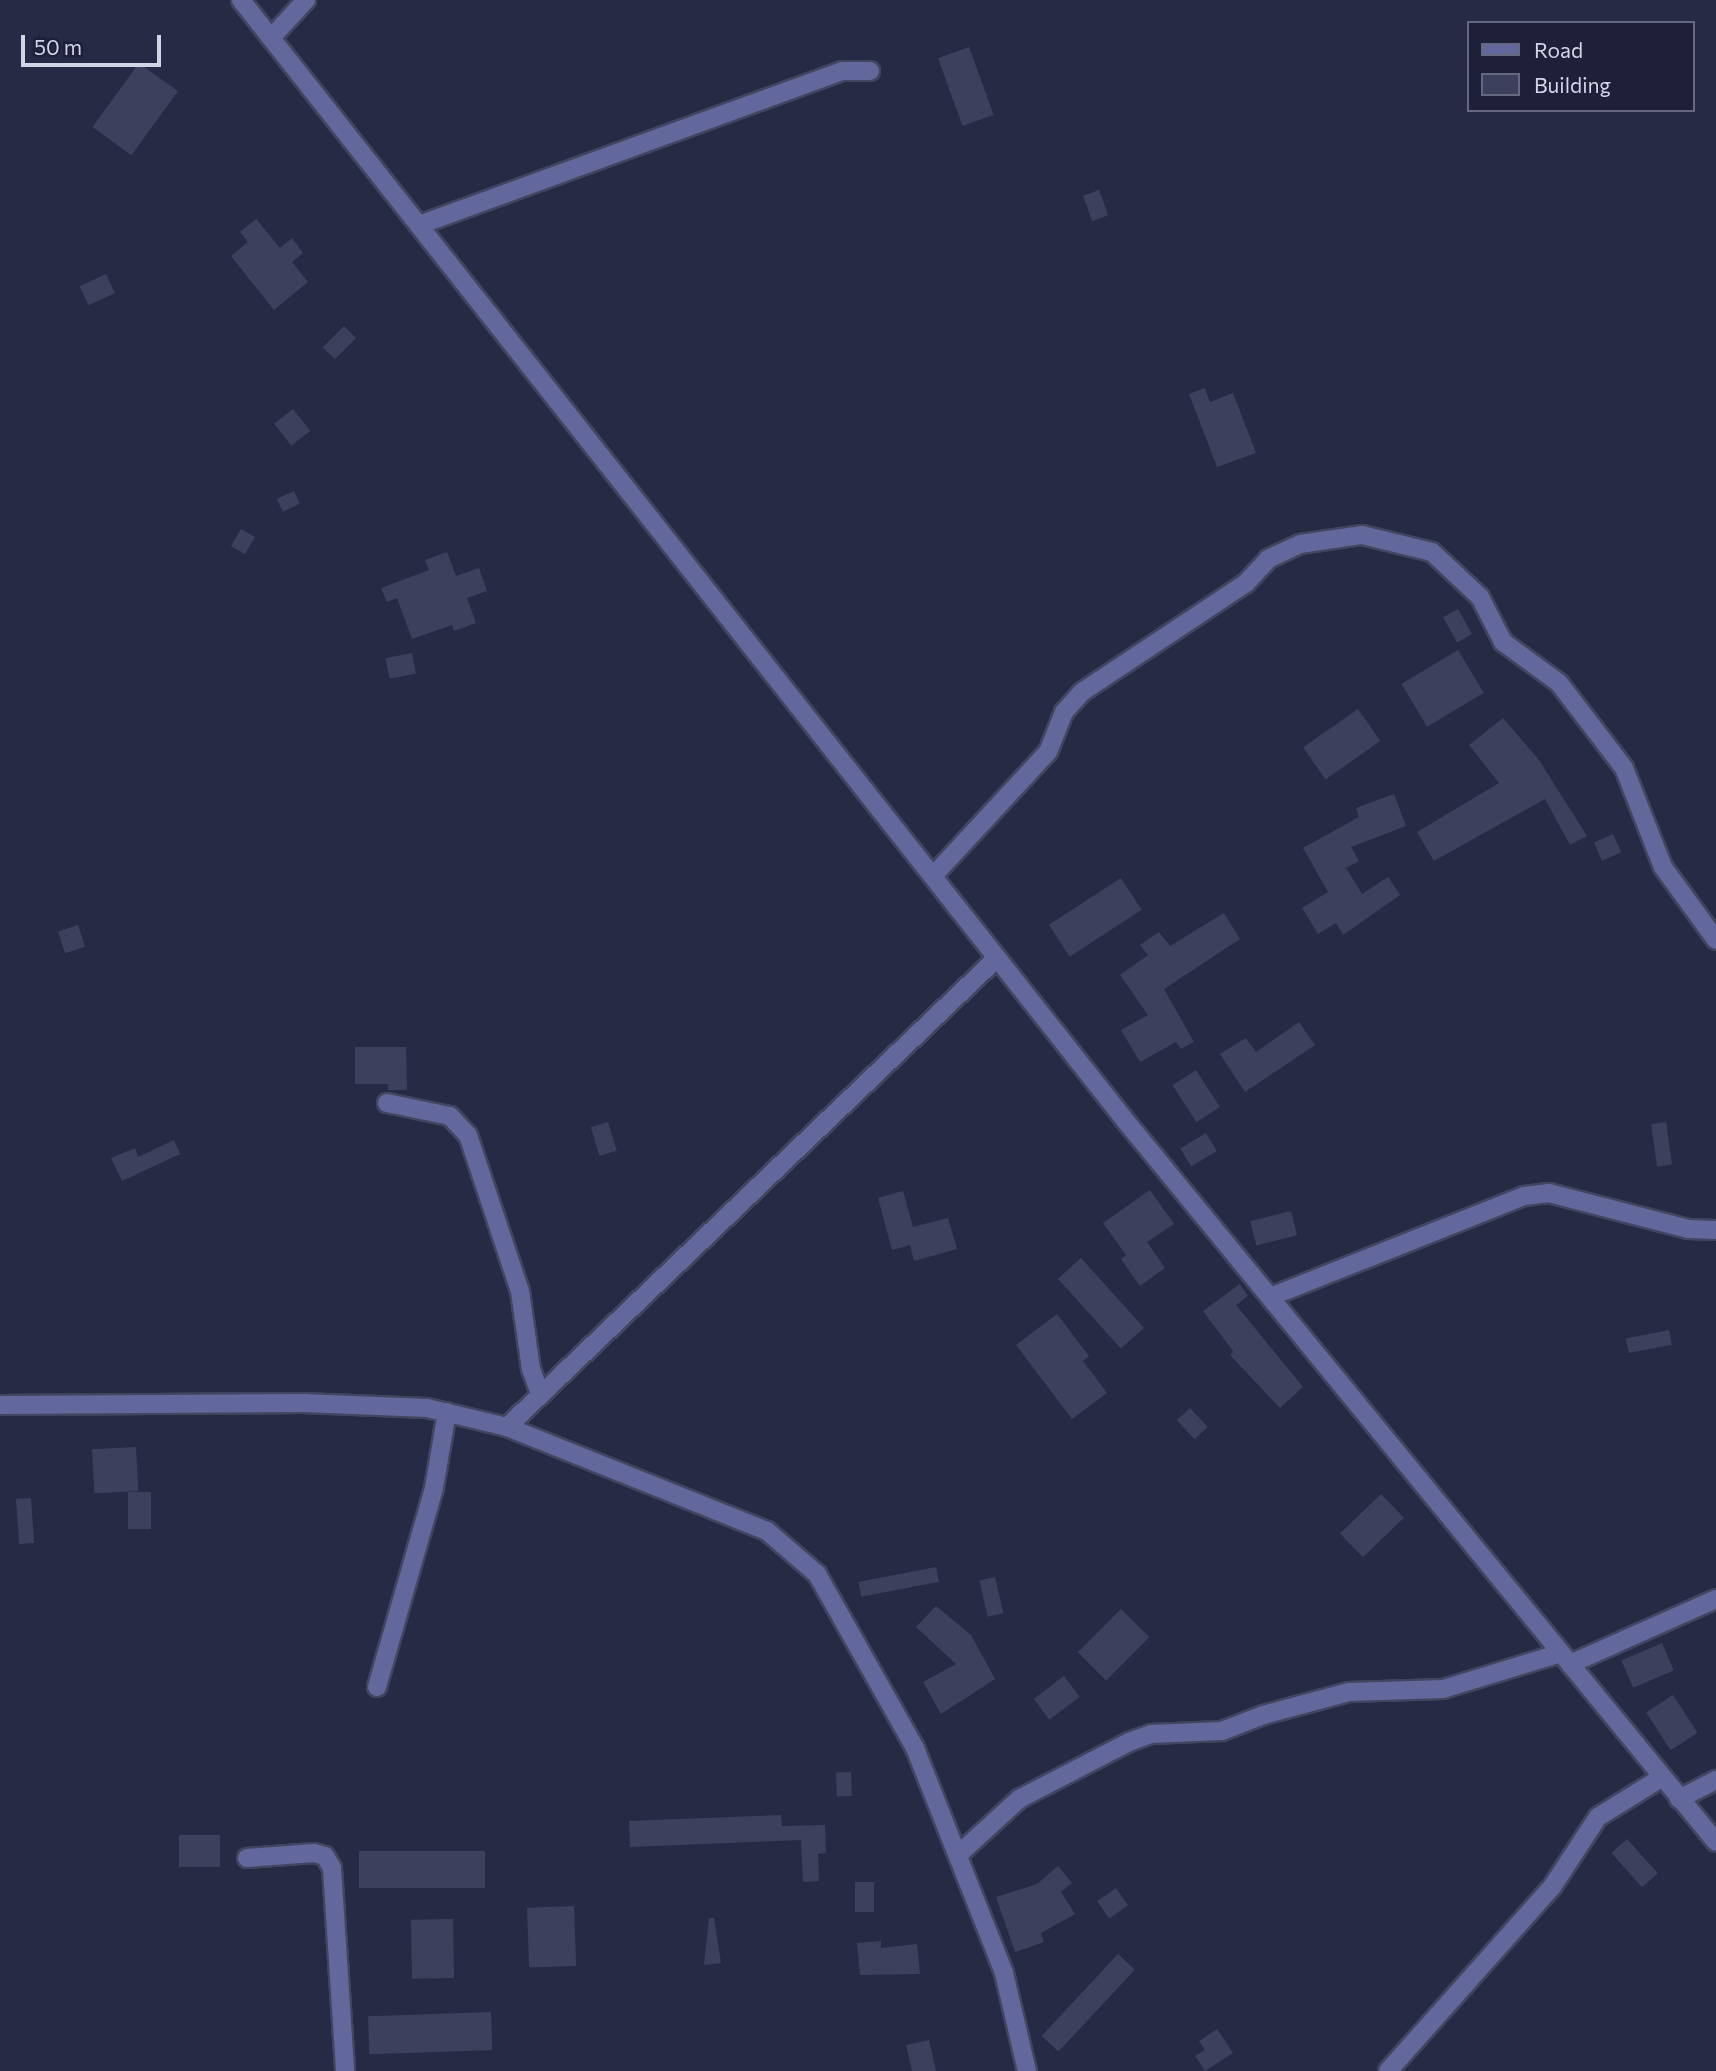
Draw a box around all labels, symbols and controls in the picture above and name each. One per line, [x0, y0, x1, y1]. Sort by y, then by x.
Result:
scale bar [24, 21, 164, 65]
legend [1468, 21, 1695, 112]
text: 50 m [34, 34, 82, 59]
text: Road [1534, 37, 1583, 62]
text: Building [1534, 72, 1611, 97]

